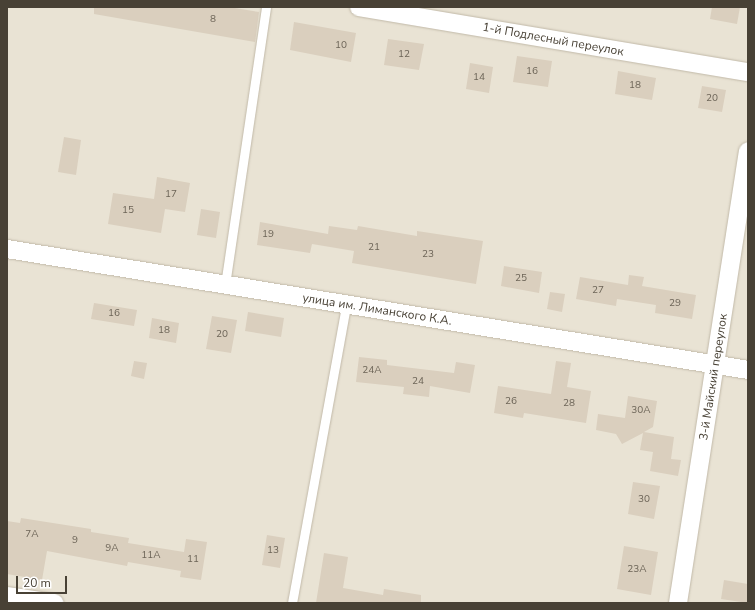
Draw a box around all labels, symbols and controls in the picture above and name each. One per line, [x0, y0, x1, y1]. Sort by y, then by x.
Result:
house number: 8 [210, 14, 216, 26]
street label: 1-й Подлесный переулок [481, 20, 625, 60]
house number: 10 [335, 40, 347, 52]
house number: 12 [398, 49, 410, 61]
house number: 16 [526, 66, 538, 78]
house number: 14 [473, 72, 485, 84]
house number: 18 [629, 80, 641, 92]
house number: 20 [706, 93, 718, 105]
house number: 17 [165, 189, 177, 201]
house number: 15 [122, 205, 134, 217]
house number: 19 [262, 229, 274, 241]
house number: 21 [368, 242, 380, 254]
house number: 23 [422, 249, 434, 261]
house number: 25 [515, 273, 527, 285]
house number: 27 [592, 285, 604, 297]
street label: улица им. Лиманского К.А. [301, 291, 453, 329]
house number: 29 [669, 298, 681, 310]
house number: 16 [108, 308, 120, 320]
street label: 3-й Майский переулок [697, 313, 731, 441]
house number: 18 [158, 325, 170, 337]
house number: 20 [216, 329, 228, 341]
house number: 24А [362, 365, 382, 377]
house number: 24 [412, 376, 424, 388]
house number: 26 [505, 396, 517, 408]
house number: 28 [563, 398, 575, 410]
house number: 30А [631, 405, 651, 417]
house number: 30 [638, 494, 650, 506]
house number: 7А [25, 529, 39, 541]
house number: 9 [72, 535, 78, 547]
house number: 9А [105, 543, 119, 555]
house number: 13 [267, 545, 279, 557]
house number: 11А [141, 550, 161, 562]
house number: 11 [187, 554, 199, 566]
house number: 23А [627, 564, 647, 576]
scale bar [18, 568, 69, 594]
text: 20 m [23, 575, 51, 591]

